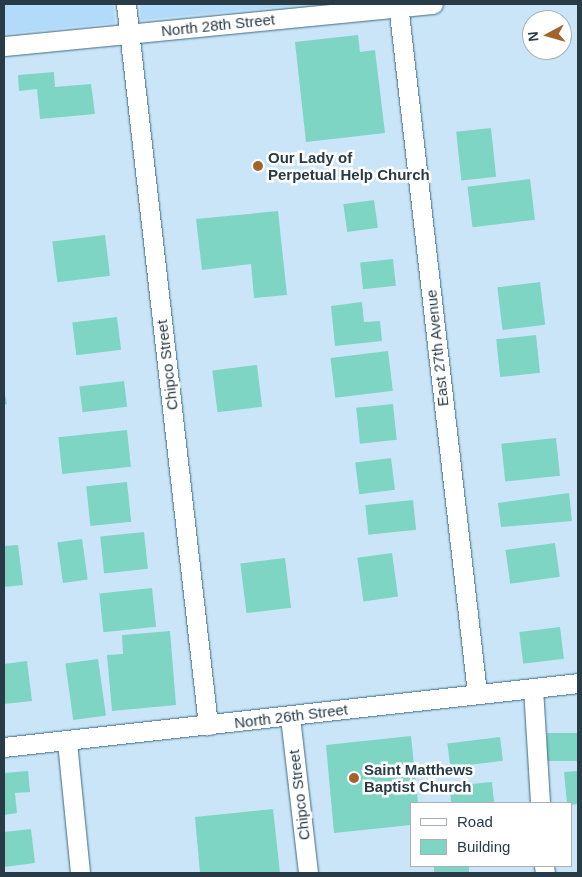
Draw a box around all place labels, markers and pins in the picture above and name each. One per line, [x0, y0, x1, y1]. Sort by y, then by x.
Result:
place label: Our Lady of Perpetual Help Church [268, 148, 430, 183]
marker: Our Lady of Perpetual Help Church [252, 160, 264, 172]
place label: Saint Matthews Baptist Church [364, 760, 473, 795]
marker: Saint Matthews Baptist Church [348, 772, 360, 784]

